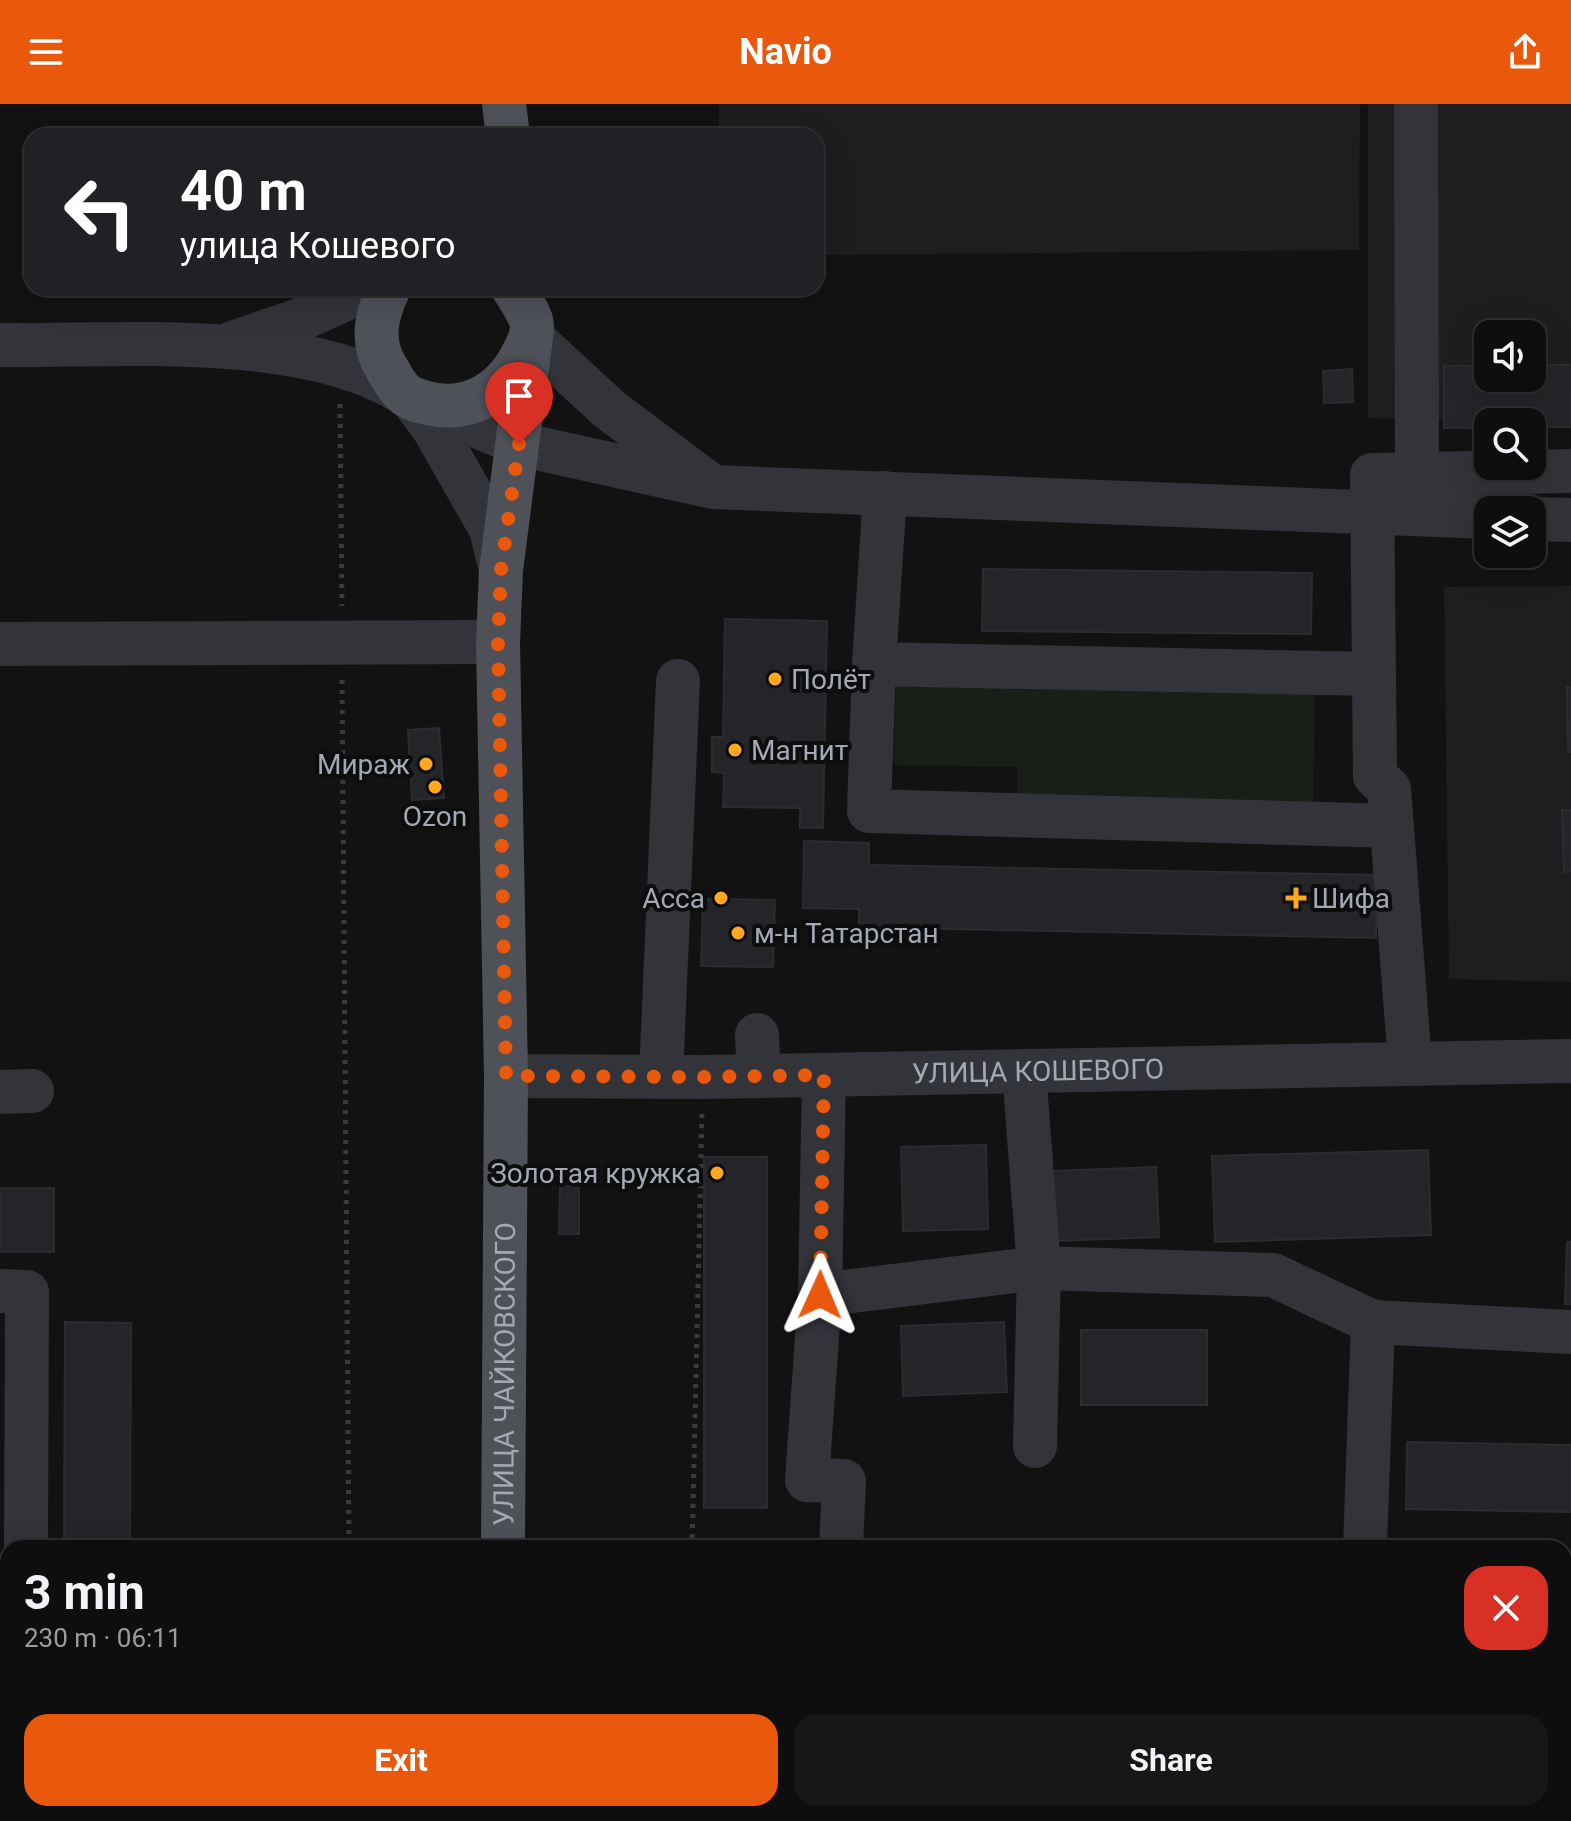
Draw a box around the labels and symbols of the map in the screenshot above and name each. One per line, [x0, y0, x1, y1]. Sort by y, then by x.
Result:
pin [485, 362, 553, 444]
place label: Полёт [791, 663, 871, 696]
marker: Полёт [766, 670, 784, 688]
place label: Магнит [751, 734, 848, 767]
marker: Магнит [726, 741, 744, 759]
place label: Мираж [317, 748, 411, 781]
marker: Мираж [417, 755, 435, 773]
marker: Ozon [426, 778, 444, 796]
place label: Ozon [403, 800, 467, 833]
place label: Acca [642, 882, 705, 915]
place label: Шифа [1312, 882, 1390, 915]
marker: Acca [712, 889, 730, 907]
marker: Шифа [1287, 889, 1305, 907]
place label: м-н Татарстан [754, 917, 939, 950]
marker: м-н Татарстан [729, 924, 747, 942]
street label: УЛИЦА КОШЕВОГО [911, 1052, 1164, 1090]
place label: Золотая кружка [490, 1157, 701, 1190]
marker: Золотая кружка [708, 1164, 726, 1182]
street label: УЛИЦА ЧАЙКОВСКОГО [487, 1222, 522, 1526]
position arrow [778, 1253, 862, 1337]

